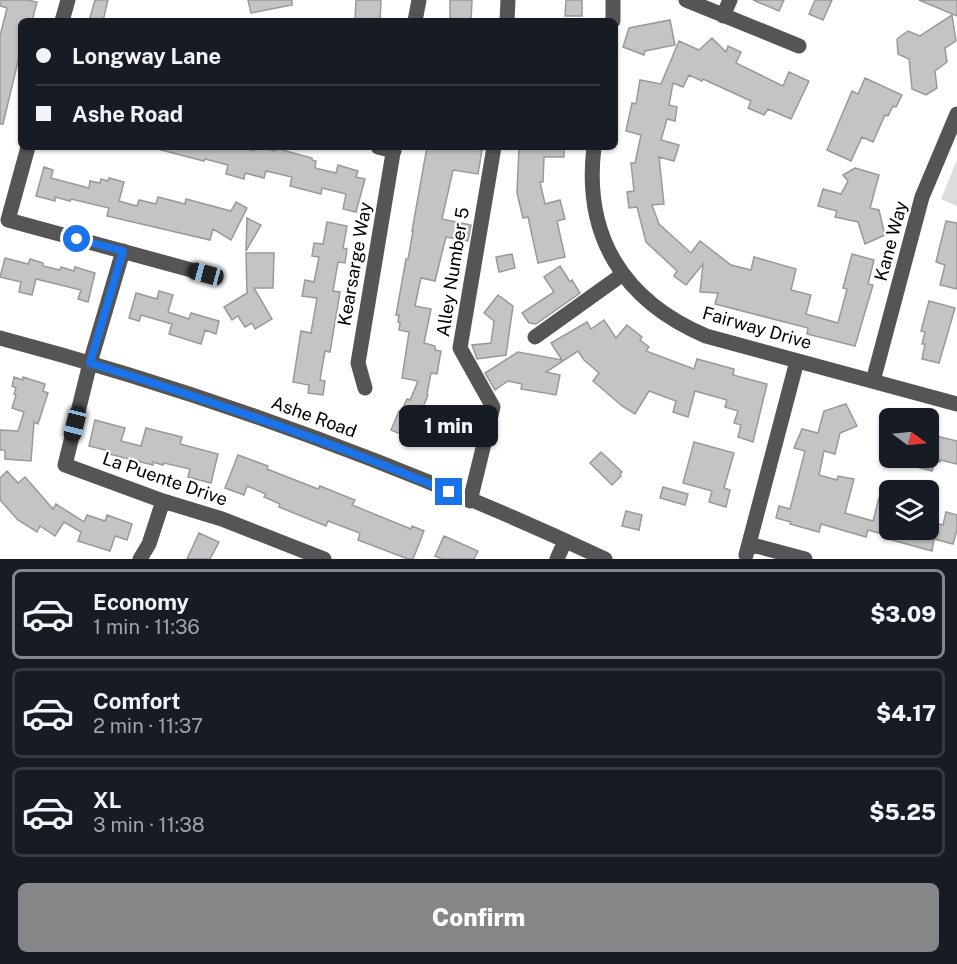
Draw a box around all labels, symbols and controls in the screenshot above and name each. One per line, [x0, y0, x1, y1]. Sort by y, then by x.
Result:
text: Longway Lane [72, 43, 221, 69]
text: Ashe Road [72, 101, 183, 127]
street label: Kane Way [870, 198, 911, 283]
street label: Kearsarge Way [333, 200, 376, 327]
street label: Alley Number 5 [432, 206, 473, 338]
route start [63, 225, 90, 252]
car [186, 261, 226, 287]
street label: Fairway Drive [700, 302, 814, 353]
street label: Ashe Road [269, 391, 360, 442]
car [62, 404, 88, 444]
callout: 1 min [400, 405, 498, 447]
north arrow [879, 408, 939, 468]
map controls [879, 408, 939, 540]
text: 1 min [424, 414, 473, 438]
street label: La Puente Drive [100, 447, 230, 510]
route end [435, 478, 462, 505]
button: layers [879, 480, 939, 540]
icon: car [21, 587, 75, 641]
text: Economy [93, 589, 189, 615]
text: $3.09 [870, 601, 936, 627]
text: 1 min · 11:36 [93, 615, 200, 639]
icon: car [21, 686, 75, 740]
text: Comfort [93, 688, 180, 714]
text: $4.17 [876, 700, 936, 726]
text: 2 min · 11:37 [93, 714, 203, 738]
icon: car [21, 785, 75, 839]
text: XL [93, 787, 121, 813]
text: $5.25 [869, 799, 936, 825]
text: 3 min · 11:38 [93, 813, 205, 837]
button: Confirm [18, 883, 939, 952]

